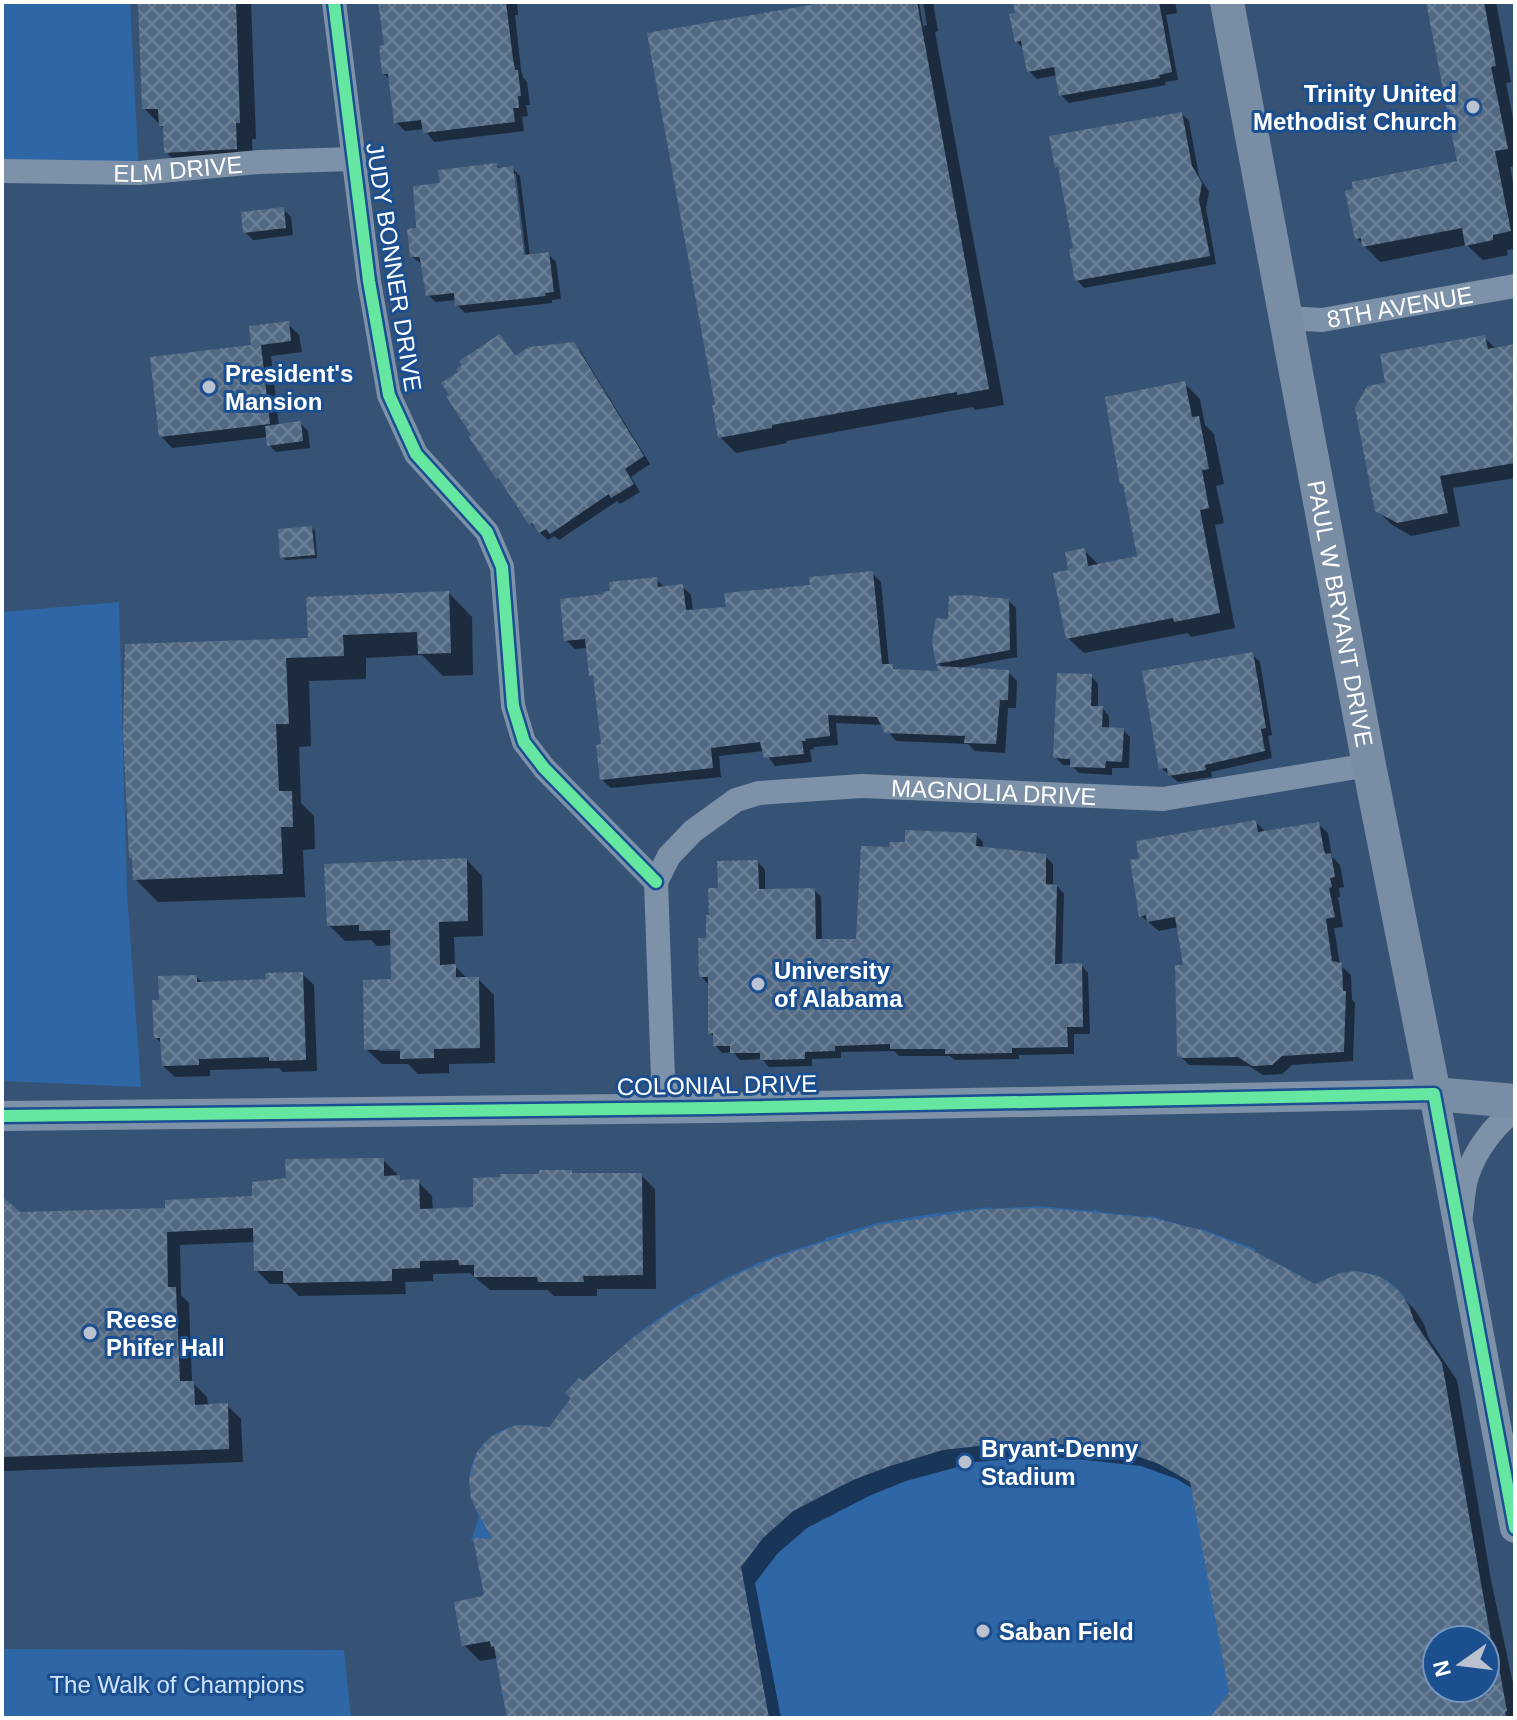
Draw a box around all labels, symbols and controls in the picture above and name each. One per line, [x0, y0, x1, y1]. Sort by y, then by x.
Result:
place label: Trinity United Methodist Church [1253, 80, 1457, 135]
marker: Trinity United Methodist Church [1464, 98, 1482, 116]
street label: JUDY BONNER DRIVE [361, 141, 427, 393]
street label: ELM DRIVE [113, 150, 244, 187]
street label: 8TH AVENUE [1325, 280, 1475, 332]
place label: President's Mansion [225, 360, 353, 415]
marker: President's Mansion [200, 378, 218, 396]
street label: PAUL W BRYANT DRIVE [1303, 478, 1379, 749]
street label: MAGNOLIA DRIVE [891, 774, 1097, 810]
place label: University of Alabama [774, 957, 903, 1012]
marker: University of Alabama [749, 975, 767, 993]
street label: COLONIAL DRIVE [617, 1070, 817, 1100]
place label: Reese Phifer Hall [106, 1306, 225, 1361]
marker: Reese Phifer Hall [81, 1324, 99, 1342]
place label: Bryant-Denny Stadium [981, 1435, 1139, 1490]
marker: Bryant-Denny Stadium [956, 1453, 974, 1471]
place label: Saban Field [999, 1618, 1134, 1645]
marker: Saban Field [974, 1622, 992, 1640]
north arrow [1421, 1624, 1501, 1704]
text: N [1428, 1658, 1456, 1679]
park label: The Walk of Champions [49, 1671, 305, 1698]

